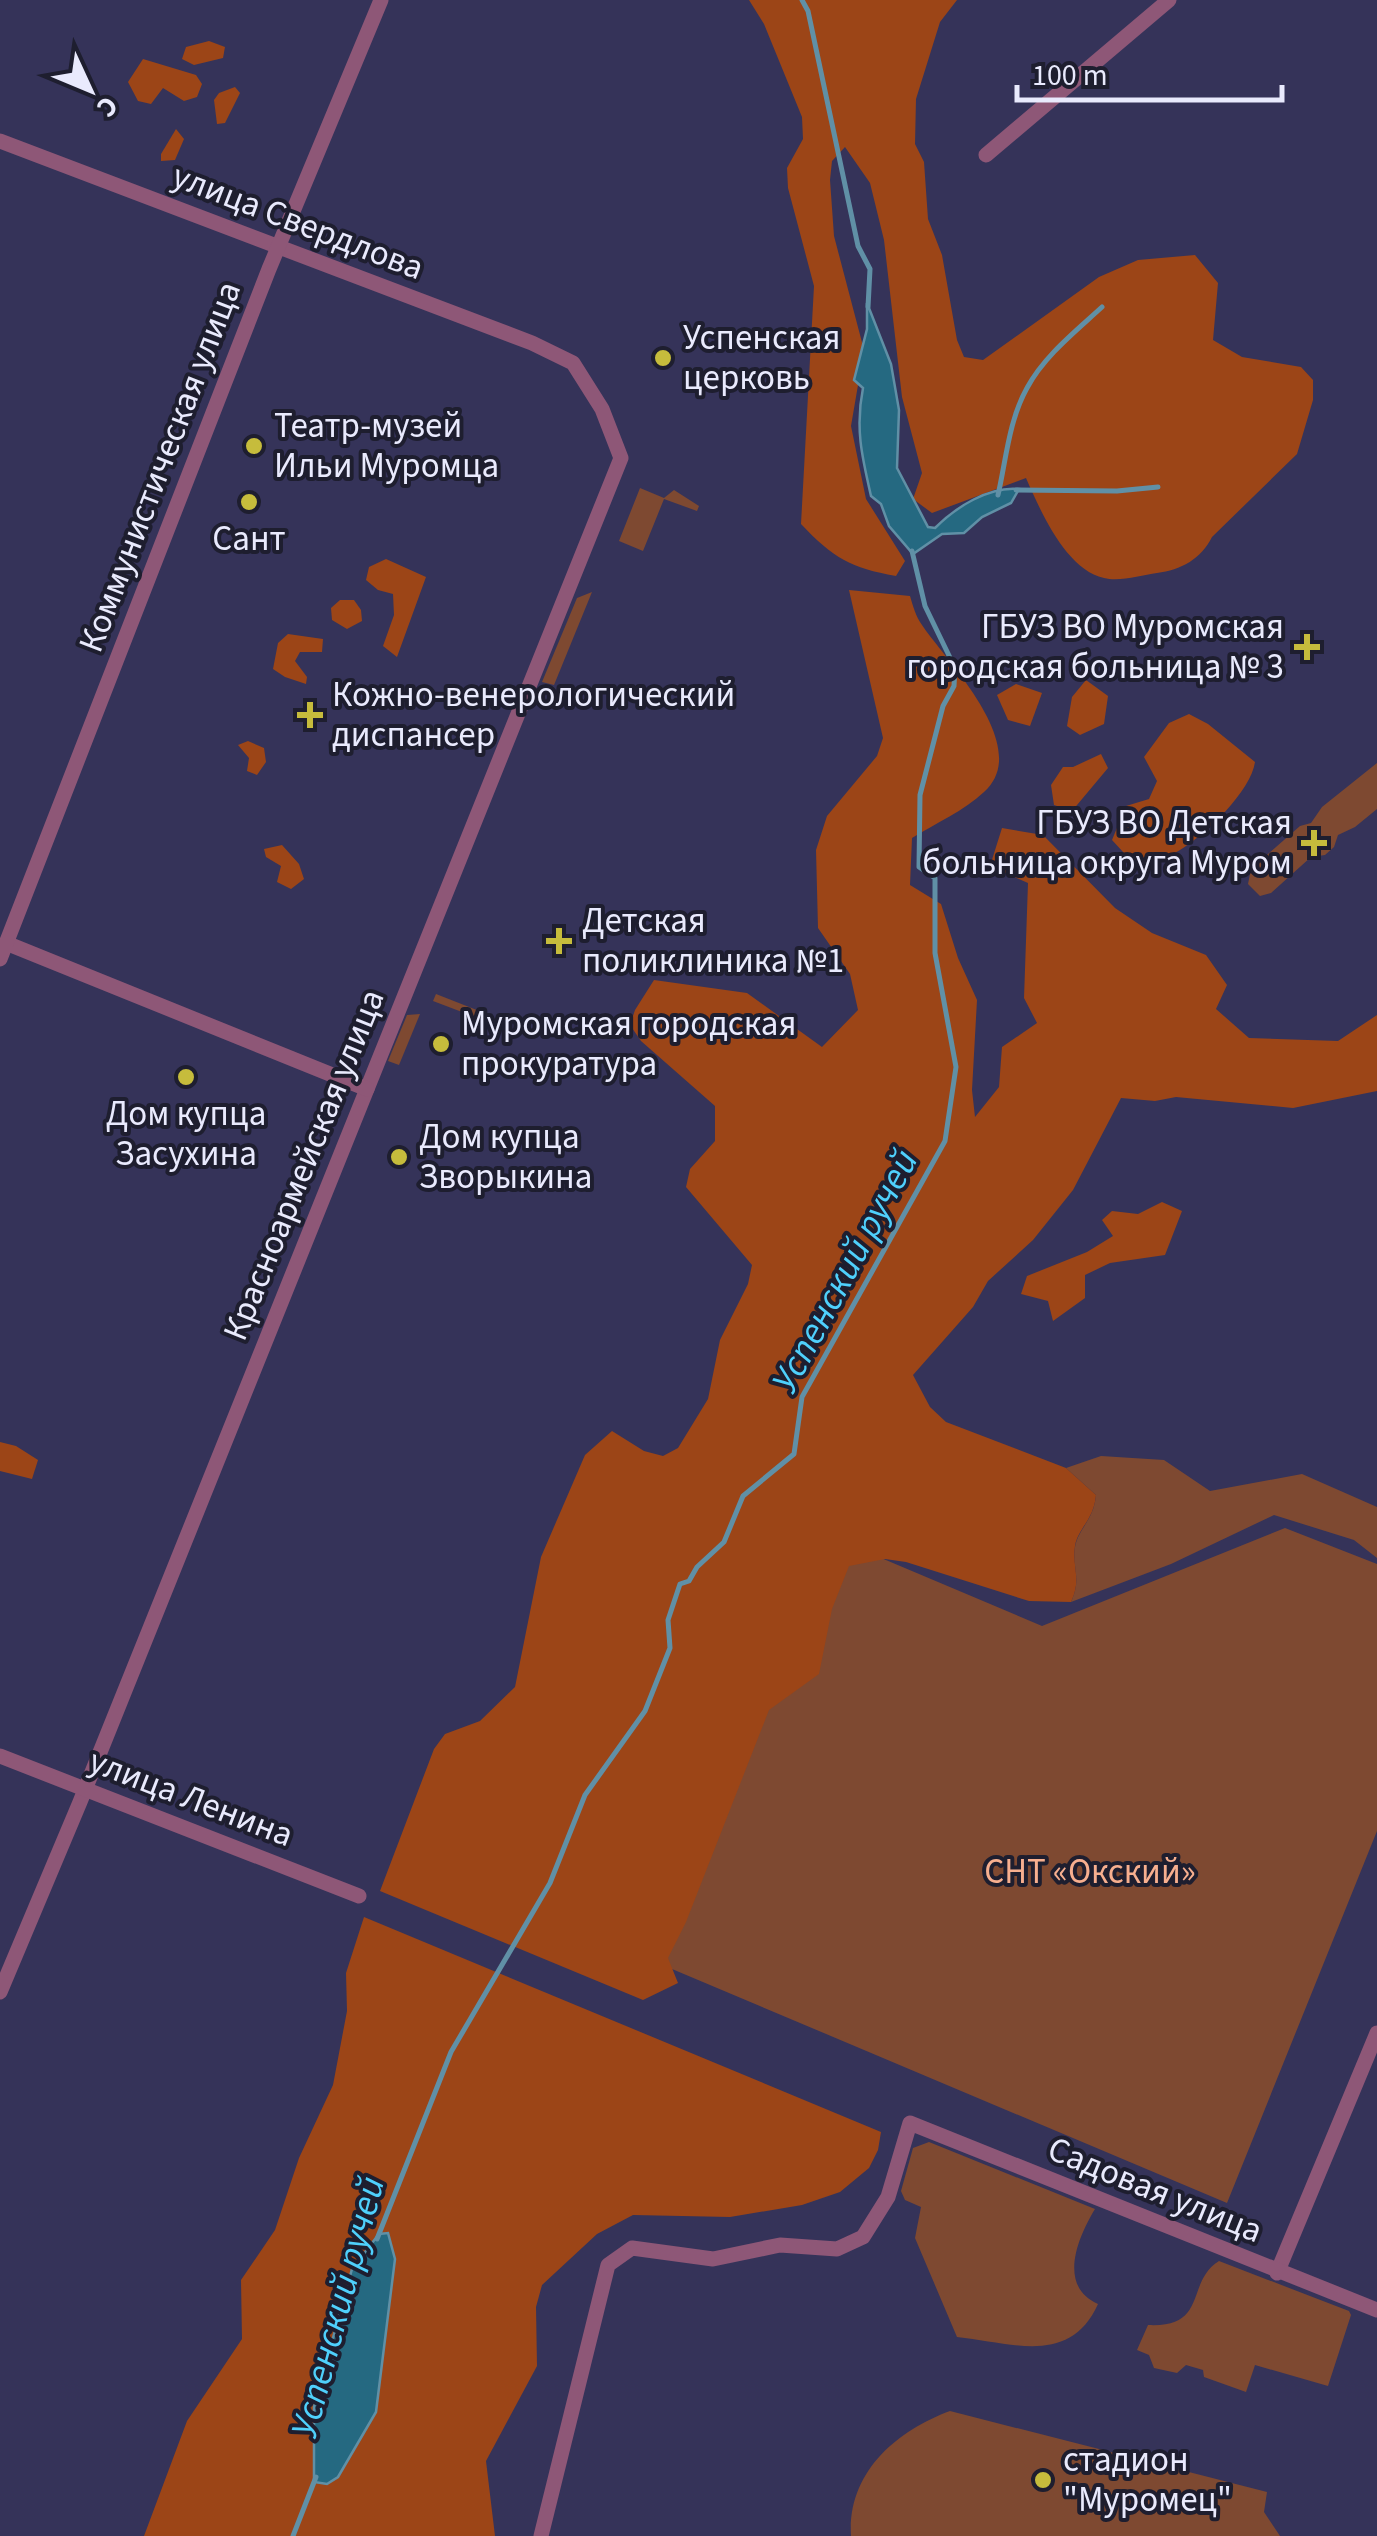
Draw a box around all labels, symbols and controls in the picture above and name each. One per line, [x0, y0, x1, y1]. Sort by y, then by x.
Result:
north arrow [40, 40, 140, 140]
scale bar [1017, 40, 1282, 102]
text: 100 m [1032, 54, 1108, 97]
text: С [87, 87, 127, 126]
street label: улица Свердлова [165, 151, 431, 293]
street label: Коммунистическая улица [66, 274, 254, 660]
place label: Успенская церковь [683, 313, 841, 403]
marker: Успенская церковь [652, 347, 674, 369]
place label: Театр-музей Ильи Муромца [274, 401, 499, 491]
marker: Театр-музей Ильи Муромца [243, 435, 265, 457]
marker: Сант [238, 491, 260, 513]
place label: Сант [212, 514, 286, 564]
place label: ГБУЗ ВО Муромская городская больница № 3 [906, 602, 1284, 692]
marker: ГБУЗ ВО Муромская городская больница № 3 [1294, 634, 1320, 660]
place label: Кожно-венерологический диспансер [332, 670, 735, 760]
marker: Кожно-венерологический диспансер [297, 702, 323, 728]
place label: ГБУЗ ВО Детская больница округа Муром [922, 798, 1292, 888]
marker: ГБУЗ ВО Детская больница округа Муром [1301, 830, 1327, 856]
place label: Детская поликлиника №1 [582, 896, 844, 986]
marker: Детская поликлиника №1 [546, 928, 572, 954]
street label: Красноармейская улица [211, 982, 397, 1348]
place label: Муромская городская прокуратура [461, 999, 796, 1089]
marker: Муромская городская прокуратура [430, 1033, 452, 1055]
marker: Дом купца Засухина [175, 1066, 197, 1088]
place label: Дом купца Засухина [106, 1089, 266, 1179]
place label: Дом купца Зворыкина [419, 1112, 592, 1202]
water label: Успенский ручей [758, 1140, 932, 1402]
marker: Дом купца Зворыкина [388, 1146, 410, 1168]
street label: улица Ленина [82, 1736, 300, 1860]
park label: СНТ «Окский» [984, 1847, 1196, 1897]
street label: Садовая улица [1040, 2124, 1270, 2256]
water label: Успенский ручей [277, 2171, 399, 2443]
place label: стадион "Муромец" [1063, 2435, 1232, 2525]
marker: стадион "Муромец" [1032, 2469, 1054, 2491]

